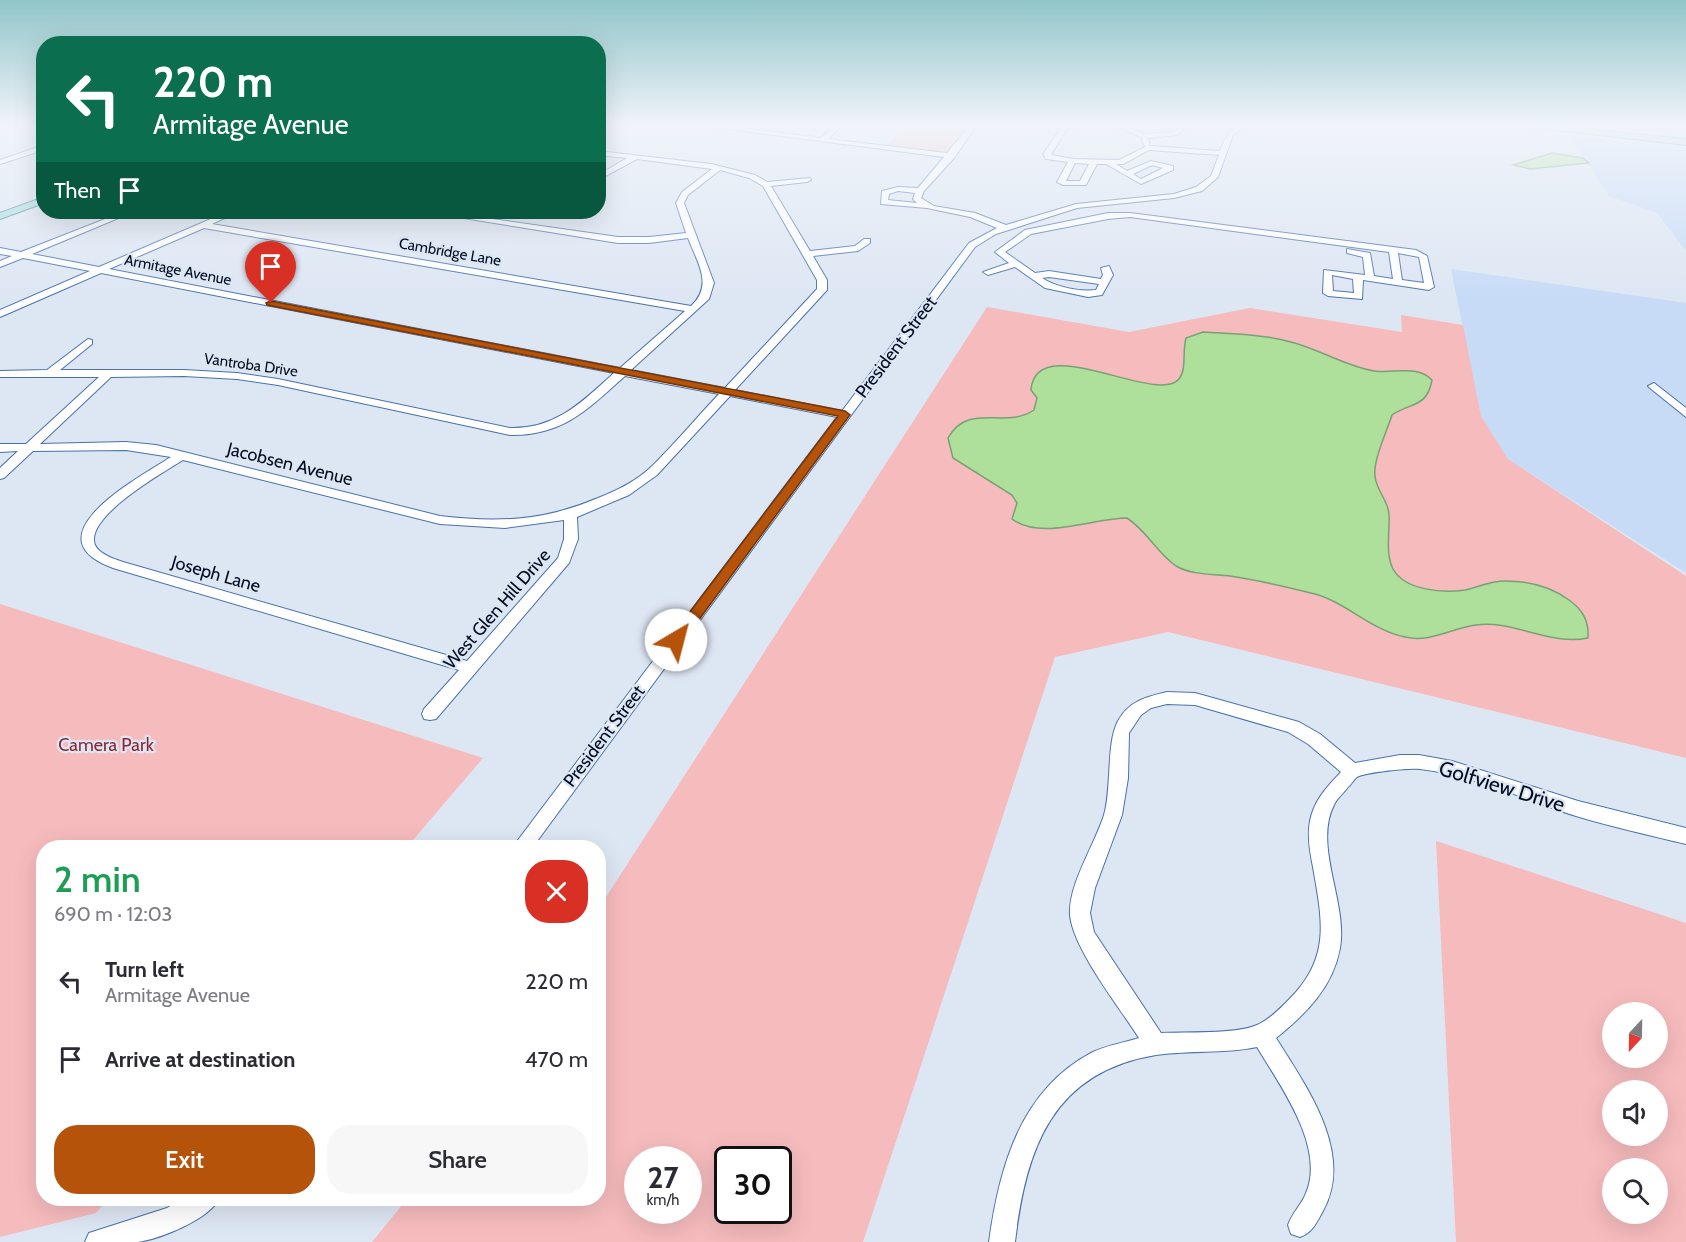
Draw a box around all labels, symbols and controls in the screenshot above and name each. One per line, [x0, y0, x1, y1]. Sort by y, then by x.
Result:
text: 220 m [153, 56, 273, 108]
icon: left [54, 60, 132, 138]
text: Armitage Avenue [153, 108, 349, 141]
icon: arrive [113, 174, 146, 207]
text: Then [54, 177, 101, 204]
street label: Cambridge Lane [397, 234, 503, 270]
pin [245, 241, 296, 303]
icon: arrive [254, 250, 287, 283]
street label: Armitage Avenue [123, 251, 233, 289]
street label: President Street [851, 292, 941, 402]
street label: Vantroba Drive [203, 350, 299, 381]
street label: Jacobsen Avenue [224, 437, 355, 490]
street label: West Glen Hill Drive [439, 544, 555, 674]
street label: Joseph Lane [168, 551, 263, 597]
position arrow [644, 608, 708, 672]
street label: President Street [559, 681, 649, 791]
park label: Camera Park [58, 734, 155, 756]
street label: Golfview Drive [1436, 755, 1568, 817]
text: 2 min [54, 857, 141, 901]
button: close [525, 860, 588, 923]
text: 690 m · 12:03 [54, 902, 172, 926]
text: Turn left [105, 956, 184, 983]
icon: left [54, 965, 87, 998]
text: 220 m [525, 968, 588, 995]
text: Armitage Avenue [105, 983, 250, 1007]
north arrow [1602, 1002, 1668, 1068]
map controls [1602, 1002, 1668, 1224]
icon: arrive [54, 1043, 87, 1076]
text: Arrive at destination [105, 1046, 295, 1073]
text: 470 m [525, 1046, 588, 1073]
button: sound [1602, 1080, 1668, 1146]
button: Exit [54, 1125, 315, 1194]
button: Share [327, 1125, 588, 1194]
speed limit sign: 30 [714, 1146, 792, 1224]
button: search [1602, 1158, 1668, 1224]
text: 27 [647, 1159, 679, 1196]
text: km/h [647, 1191, 679, 1209]

